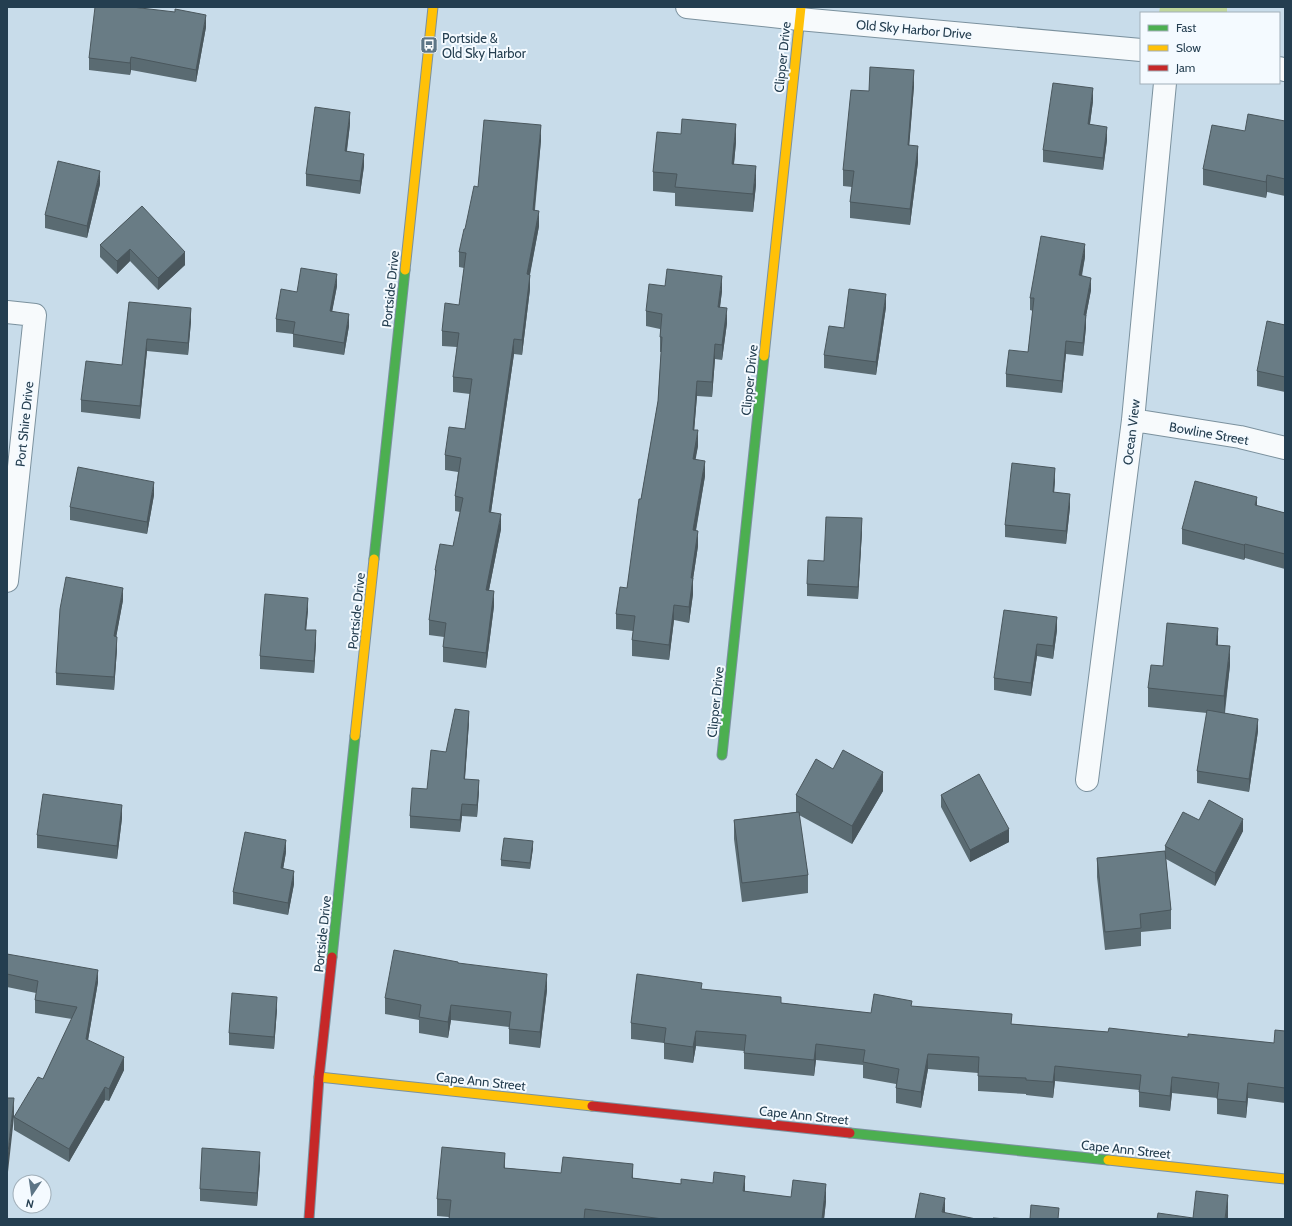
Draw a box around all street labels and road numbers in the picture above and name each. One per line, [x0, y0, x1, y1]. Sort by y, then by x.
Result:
street label: Old Sky Harbor Drive [856, 16, 973, 42]
street label: Clipper Drive [770, 20, 794, 93]
street label: Portside Drive [378, 250, 402, 328]
street label: Clipper Drive [737, 343, 761, 416]
street label: Port Shire Drive [12, 380, 36, 468]
street label: Ocean View [1119, 398, 1143, 466]
street label: Bowline Street [1168, 418, 1251, 448]
street label: Portside Drive [344, 572, 368, 650]
street label: Clipper Drive [703, 665, 727, 738]
street label: Portside Drive [310, 895, 334, 973]
street label: Cape Ann Street [435, 1068, 527, 1094]
street label: Cape Ann Street [758, 1102, 850, 1128]
street label: Cape Ann Street [1080, 1136, 1172, 1162]

